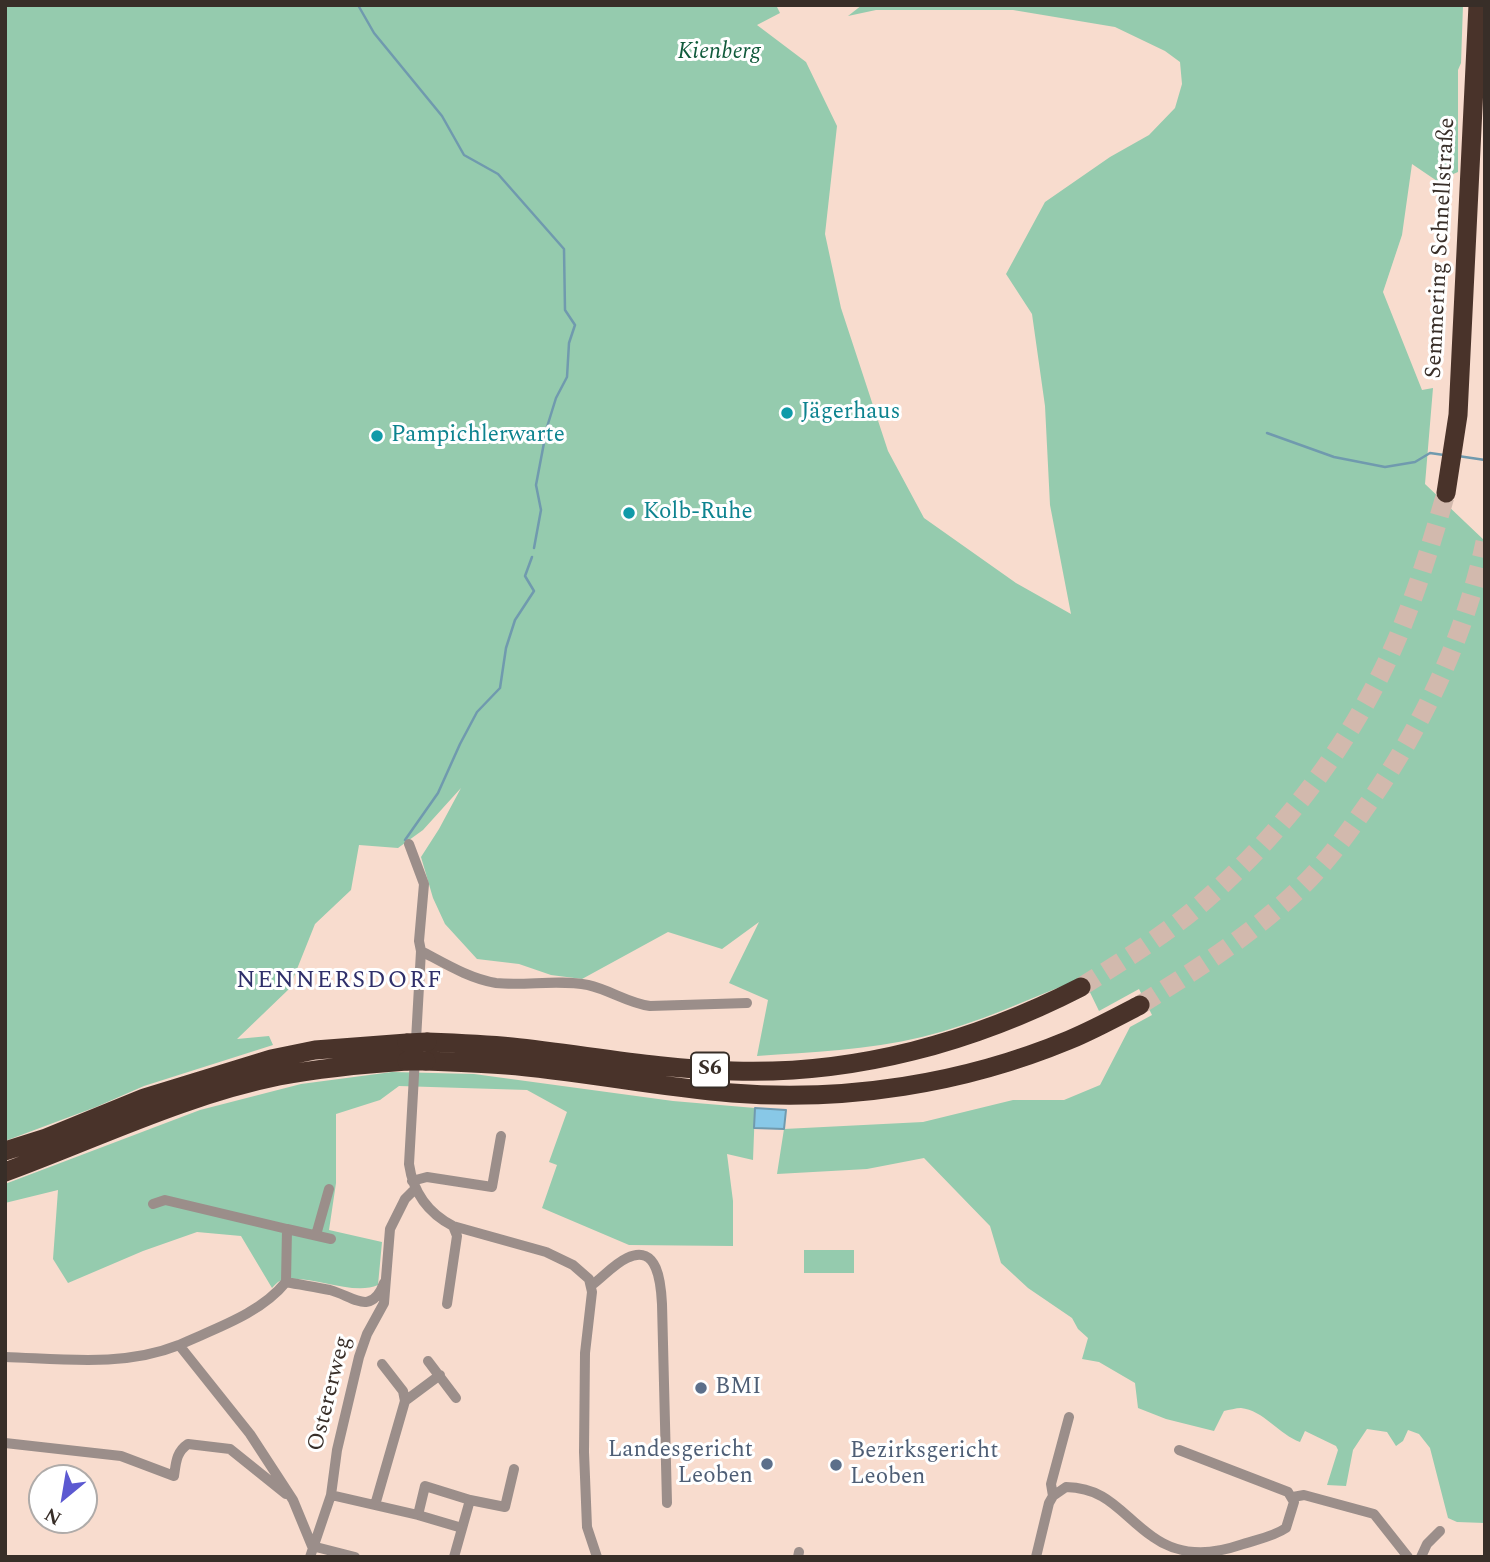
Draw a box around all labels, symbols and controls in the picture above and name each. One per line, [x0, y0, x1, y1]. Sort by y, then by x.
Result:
park label: Kienberg [678, 39, 760, 67]
street label: Semmering Schnellstraße [1421, 117, 1463, 379]
place label: Jägerhaus [801, 399, 900, 427]
marker: Jägerhaus [779, 405, 795, 421]
place label: Pampichlerwarte [391, 422, 565, 450]
marker: Pampichlerwarte [369, 428, 385, 444]
place label: Kolb-Ruhe [643, 499, 753, 527]
marker: Kolb-Ruhe [621, 505, 637, 521]
district label: NENNERSDORF [238, 968, 442, 996]
road number: S6 [691, 1052, 729, 1088]
street label: Ostererweg [303, 1333, 359, 1455]
place label: BMI [715, 1374, 761, 1402]
marker: BMI [693, 1380, 709, 1396]
place label: Landesgericht Leoben [608, 1437, 753, 1491]
place label: Bezirksgericht Leoben [850, 1438, 998, 1492]
marker: Landesgericht Leoben [759, 1456, 775, 1472]
marker: Bezirksgericht Leoben [828, 1457, 844, 1473]
north arrow [28, 1464, 98, 1534]
text: N [39, 1499, 67, 1532]

